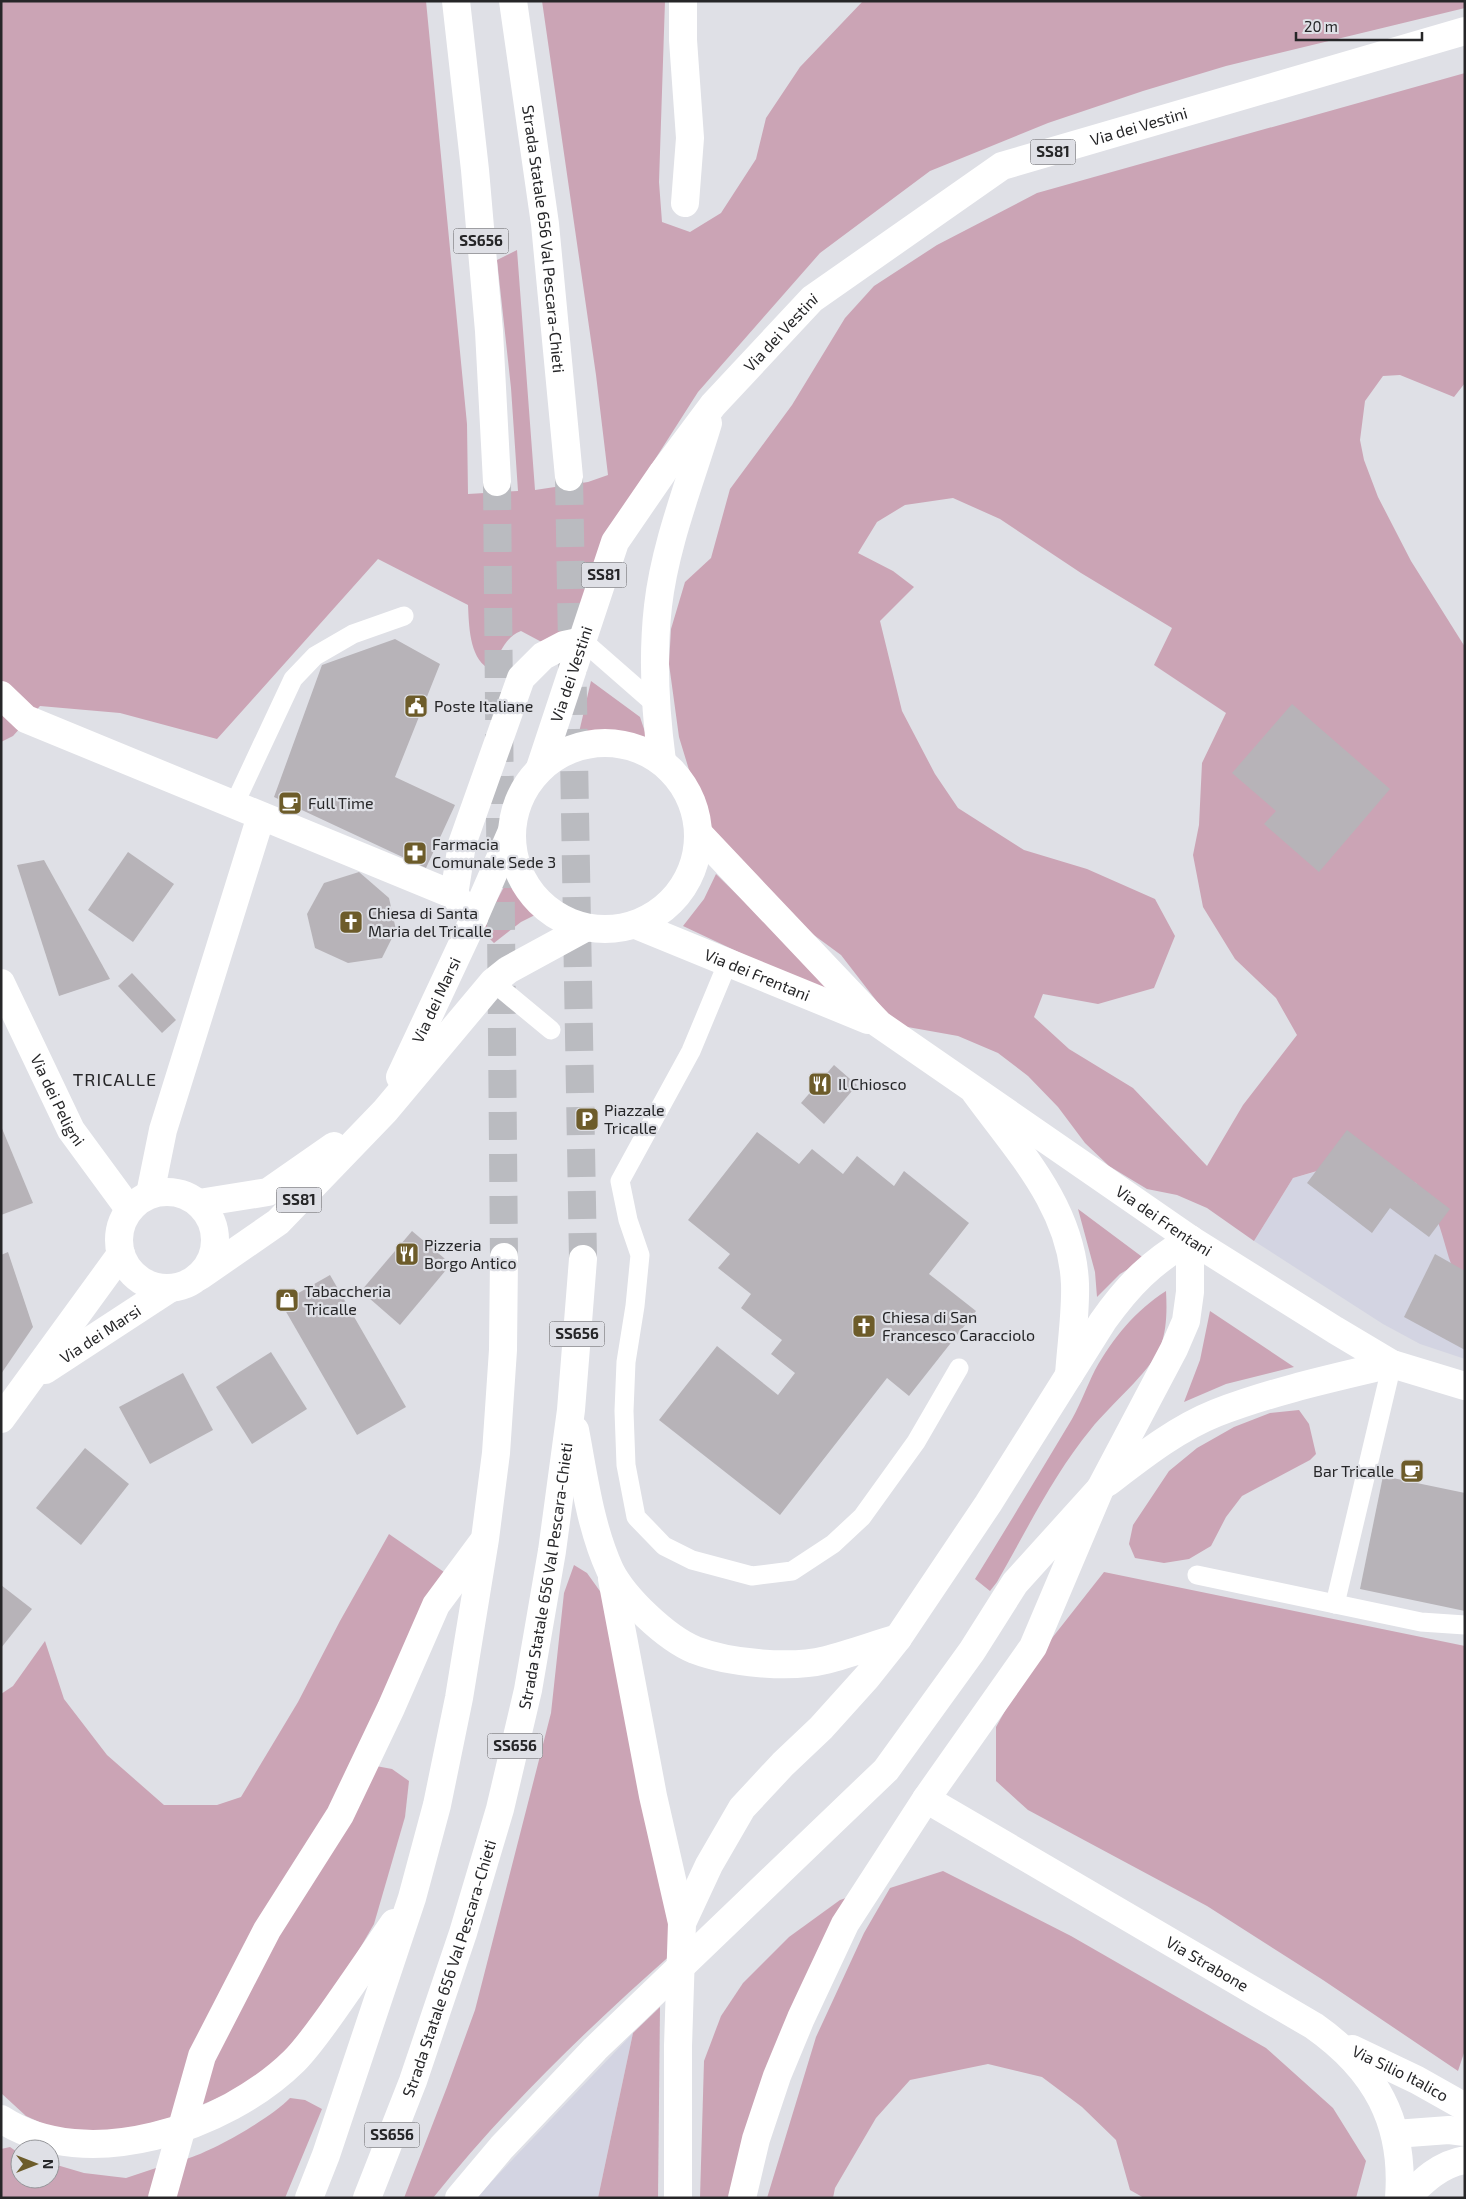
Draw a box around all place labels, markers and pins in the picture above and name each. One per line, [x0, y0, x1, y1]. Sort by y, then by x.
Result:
public building icon: Poste Italiane [403, 693, 429, 719]
place label: Poste Italiane [434, 696, 533, 715]
cafe icon: Full Time [277, 790, 303, 816]
place label: Full Time [308, 793, 374, 812]
place label: Farmacia Comunale Sede 3 [432, 834, 556, 871]
pharmacy icon: Farmacia Comunale Sede 3 [402, 840, 428, 866]
place label: Chiesa di Santa Maria del Tricalle [368, 903, 492, 940]
church icon: Chiesa di Santa Maria del Tricalle [338, 909, 364, 935]
restaurant icon: Il Chiosco [807, 1071, 833, 1097]
place label: Il Chiosco [838, 1074, 907, 1093]
place label: Piazzale Tricalle [604, 1100, 665, 1137]
parking icon: Piazzale Tricalle [574, 1106, 600, 1132]
place label: Pizzeria Borgo Antico [424, 1235, 517, 1272]
restaurant icon: Pizzeria Borgo Antico [394, 1241, 420, 1267]
place label: Tabaccheria Tricalle [304, 1281, 391, 1318]
shop icon: Tabaccheria Tricalle [274, 1287, 300, 1313]
place label: Chiesa di San Francesco Caracciolo [882, 1307, 1035, 1344]
church icon: Chiesa di San Francesco Caracciolo [851, 1313, 877, 1339]
cafe icon: Bar Tricalle [1399, 1458, 1425, 1484]
place label: Bar Tricalle [1313, 1461, 1394, 1480]

